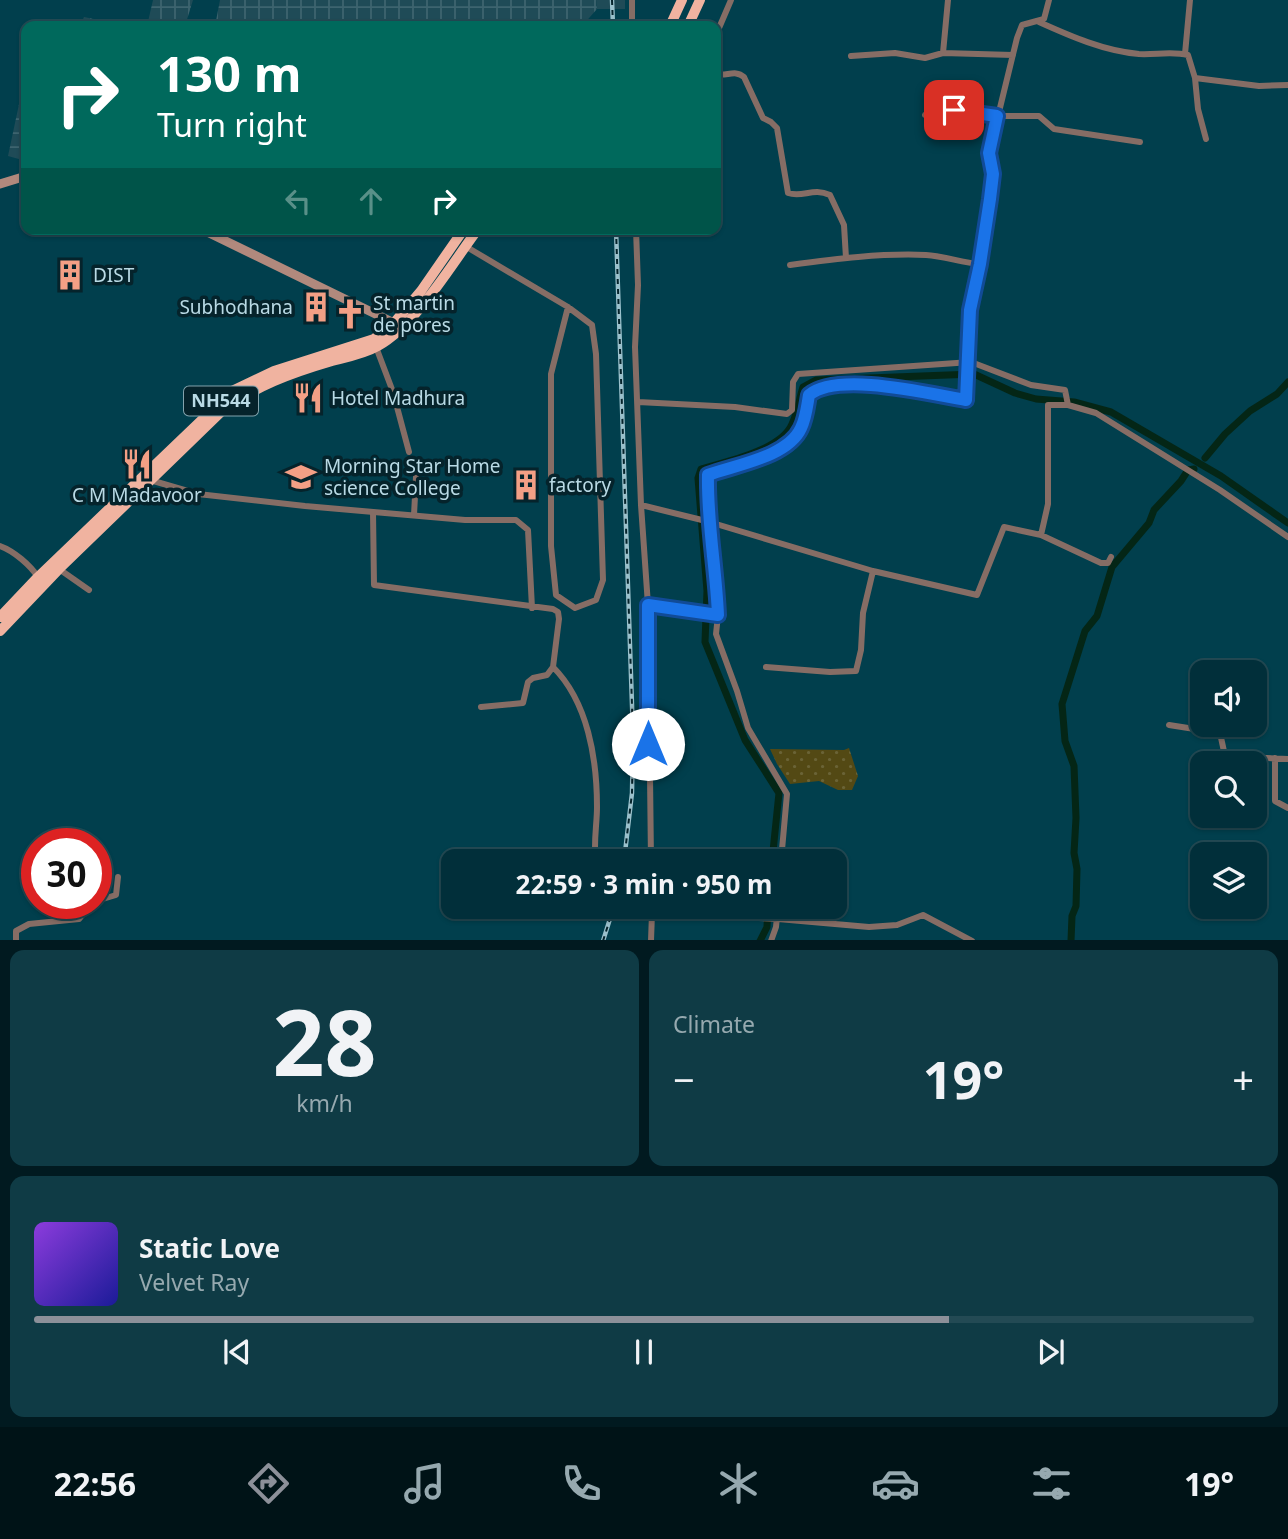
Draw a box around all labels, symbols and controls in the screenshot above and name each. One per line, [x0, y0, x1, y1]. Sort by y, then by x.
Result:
text: 130 m [157, 40, 302, 106]
icon: right [42, 49, 133, 140]
pin [924, 80, 984, 140]
icon: arrive [935, 91, 973, 129]
text: Turn right [157, 103, 307, 146]
icon: left [279, 182, 317, 220]
icon: ahead [352, 182, 390, 220]
icon: right [425, 182, 463, 220]
building icon: DIST [53, 258, 87, 292]
place label: DIST [93, 262, 135, 288]
building icon: Subhodhana [299, 290, 333, 324]
place label: St martin de pores [373, 290, 455, 338]
place label: Subhodhana [179, 294, 293, 320]
church icon: St martin de pores [333, 297, 367, 331]
restaurant icon: Hotel Madhura [291, 381, 325, 415]
place label: Hotel Madhura [331, 385, 465, 411]
road number: NH544 [184, 386, 258, 416]
restaurant icon: C M Madavoor [120, 447, 154, 481]
place label: Morning Star Home science College [324, 453, 500, 501]
school or university icon: Morning Star Home science College [284, 460, 318, 494]
building icon: factory [509, 468, 543, 502]
place label: factory [549, 472, 612, 498]
place label: C M Madavoor [72, 482, 202, 508]
map controls [1190, 660, 1267, 919]
button: sound [1190, 660, 1267, 737]
position arrow [611, 707, 685, 781]
button: search [1190, 751, 1267, 828]
speed limit sign: 30 [21, 828, 112, 919]
button: layers [1190, 842, 1267, 919]
text: 22:59 · 3 min · 950 m [516, 866, 772, 902]
text: 28 [272, 979, 377, 1103]
text: Climate [673, 1008, 755, 1040]
text: 19° [923, 1043, 1004, 1114]
text: − [673, 1053, 695, 1105]
text: + [1232, 1053, 1254, 1105]
text: km/h [296, 1087, 353, 1119]
text: Static Love [139, 1230, 280, 1266]
text: Velvet Ray [139, 1266, 249, 1298]
icon: previous [218, 1333, 256, 1371]
icon: pause [625, 1333, 663, 1371]
icon: next [1032, 1333, 1070, 1371]
icon: directions [244, 1459, 293, 1508]
icon: music [400, 1459, 449, 1508]
icon: phone [557, 1459, 606, 1508]
icon: climate [714, 1459, 763, 1508]
icon: car [871, 1459, 920, 1508]
icon: filters [1027, 1459, 1076, 1508]
text: 22:56 [54, 1462, 136, 1505]
text: 19° [1184, 1462, 1234, 1505]

